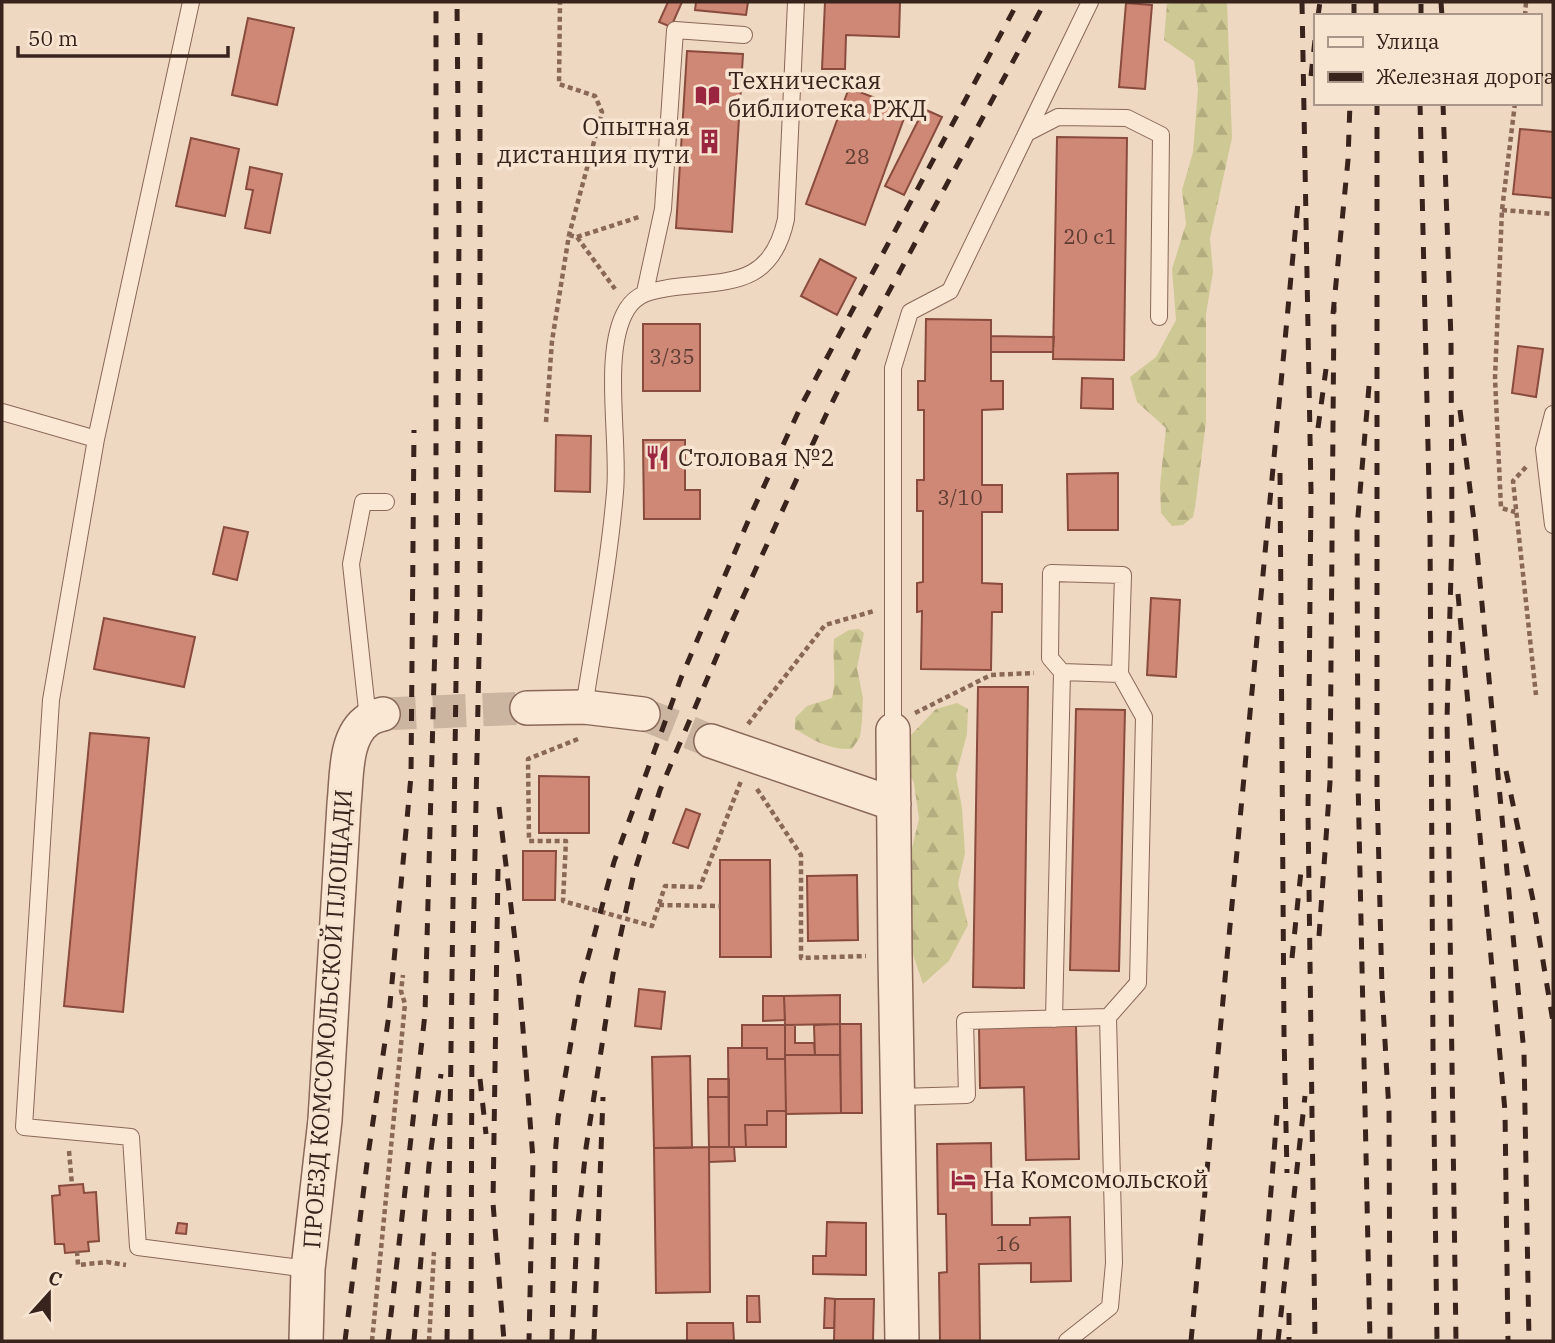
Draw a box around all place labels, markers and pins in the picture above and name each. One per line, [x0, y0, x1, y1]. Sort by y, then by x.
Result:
place label: Техническая библиотека РЖД [728, 64, 927, 124]
library icon: Техническая библиотека РЖД [694, 81, 722, 109]
place label: Опытная дистанция пути [497, 110, 690, 170]
building icon: Опытная дистанция пути [696, 127, 724, 155]
place label: Столовая №2 [678, 441, 835, 473]
restaurant icon: Столовая №2 [644, 444, 672, 472]
place label: На Комсомольской [983, 1163, 1208, 1195]
hotel icon: На Комсомольской [949, 1166, 977, 1194]

